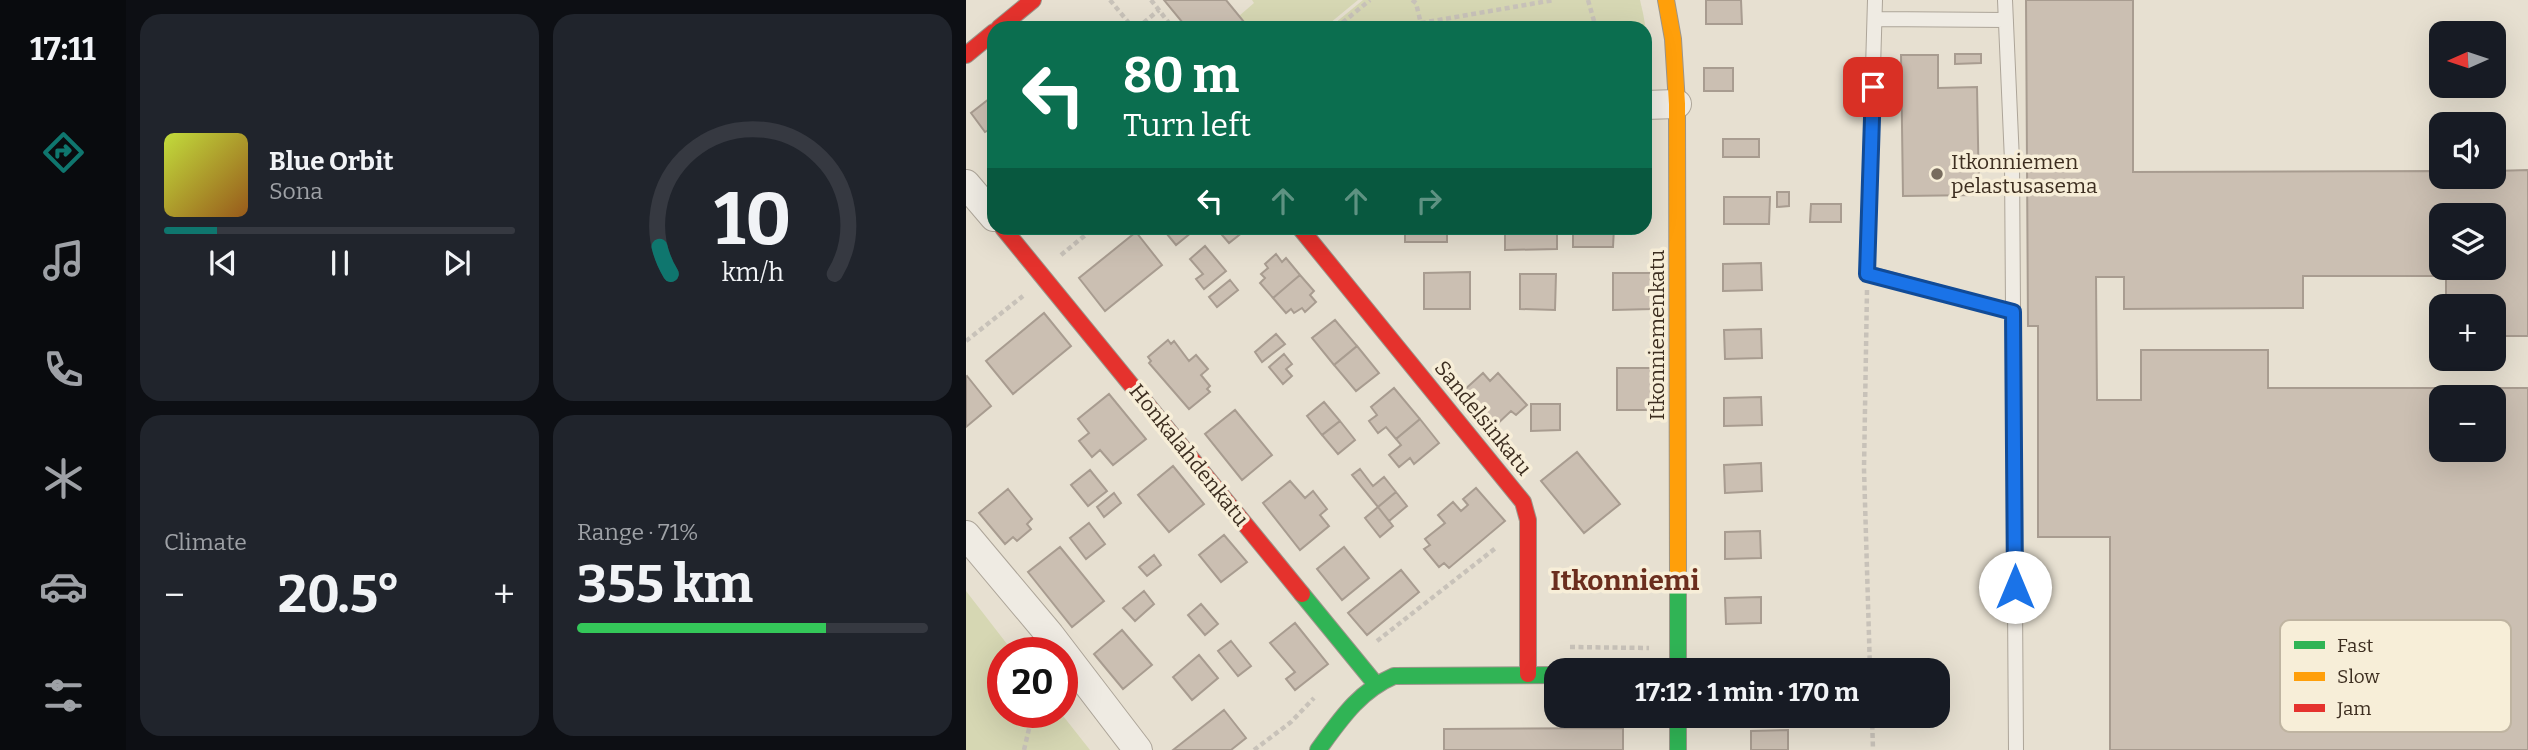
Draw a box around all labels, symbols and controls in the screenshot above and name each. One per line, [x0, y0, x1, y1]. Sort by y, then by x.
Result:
north arrow [2429, 21, 2506, 98]
map controls [2429, 21, 2506, 462]
text: 17:11 [30, 30, 96, 68]
text: 80 m [1123, 46, 1239, 105]
icon: left [1008, 49, 1099, 140]
pin [1843, 57, 1903, 117]
icon: arrive [1854, 68, 1892, 106]
text: Turn left [1123, 106, 1251, 144]
button: sound [2429, 112, 2506, 189]
icon: directions [39, 128, 88, 177]
text: Blue Orbit [269, 146, 393, 177]
place label: Itkonniemen pelastusasema [1951, 149, 2098, 199]
marker: Itkonniemen pelastusasema [1929, 166, 1945, 182]
text: 10 [714, 176, 791, 263]
text: Sona [269, 177, 323, 205]
icon: left [1191, 182, 1229, 220]
icon: ahead [1264, 182, 1302, 220]
icon: ahead [1337, 182, 1375, 220]
icon: right [1410, 182, 1448, 220]
button: layers [2429, 203, 2506, 280]
icon: music [39, 236, 88, 285]
icon: previous [204, 244, 242, 282]
icon: pause [321, 244, 359, 282]
icon: next [438, 244, 476, 282]
street label: Itkonniemenkatu [1644, 250, 1670, 420]
text: km/h [722, 258, 784, 288]
button: + [2429, 294, 2506, 371]
icon: phone [39, 345, 88, 394]
street label: Sandelsinkatu [1429, 355, 1537, 481]
street label: Honkalahdenkatu [1124, 379, 1254, 531]
button: − [2429, 385, 2506, 462]
icon: climate [39, 454, 88, 503]
text: Range · 71% [577, 518, 699, 546]
text: Climate [164, 528, 247, 556]
position arrow [1978, 550, 2052, 624]
text: 355 km [577, 553, 753, 616]
icon: car [39, 562, 88, 611]
text: 20.5° [278, 563, 401, 626]
district label: Itkonniemi [1551, 564, 1700, 597]
text: − [164, 572, 185, 618]
text: + [493, 572, 515, 618]
legend [2280, 620, 2511, 732]
text: Fast [2337, 634, 2374, 657]
speed limit sign: 20 [987, 637, 1078, 728]
text: Slow [2337, 665, 2380, 688]
icon: filters [39, 671, 88, 720]
text: 17:12 · 1 min · 170 m [1635, 677, 1859, 708]
text: Jam [2336, 697, 2371, 720]

